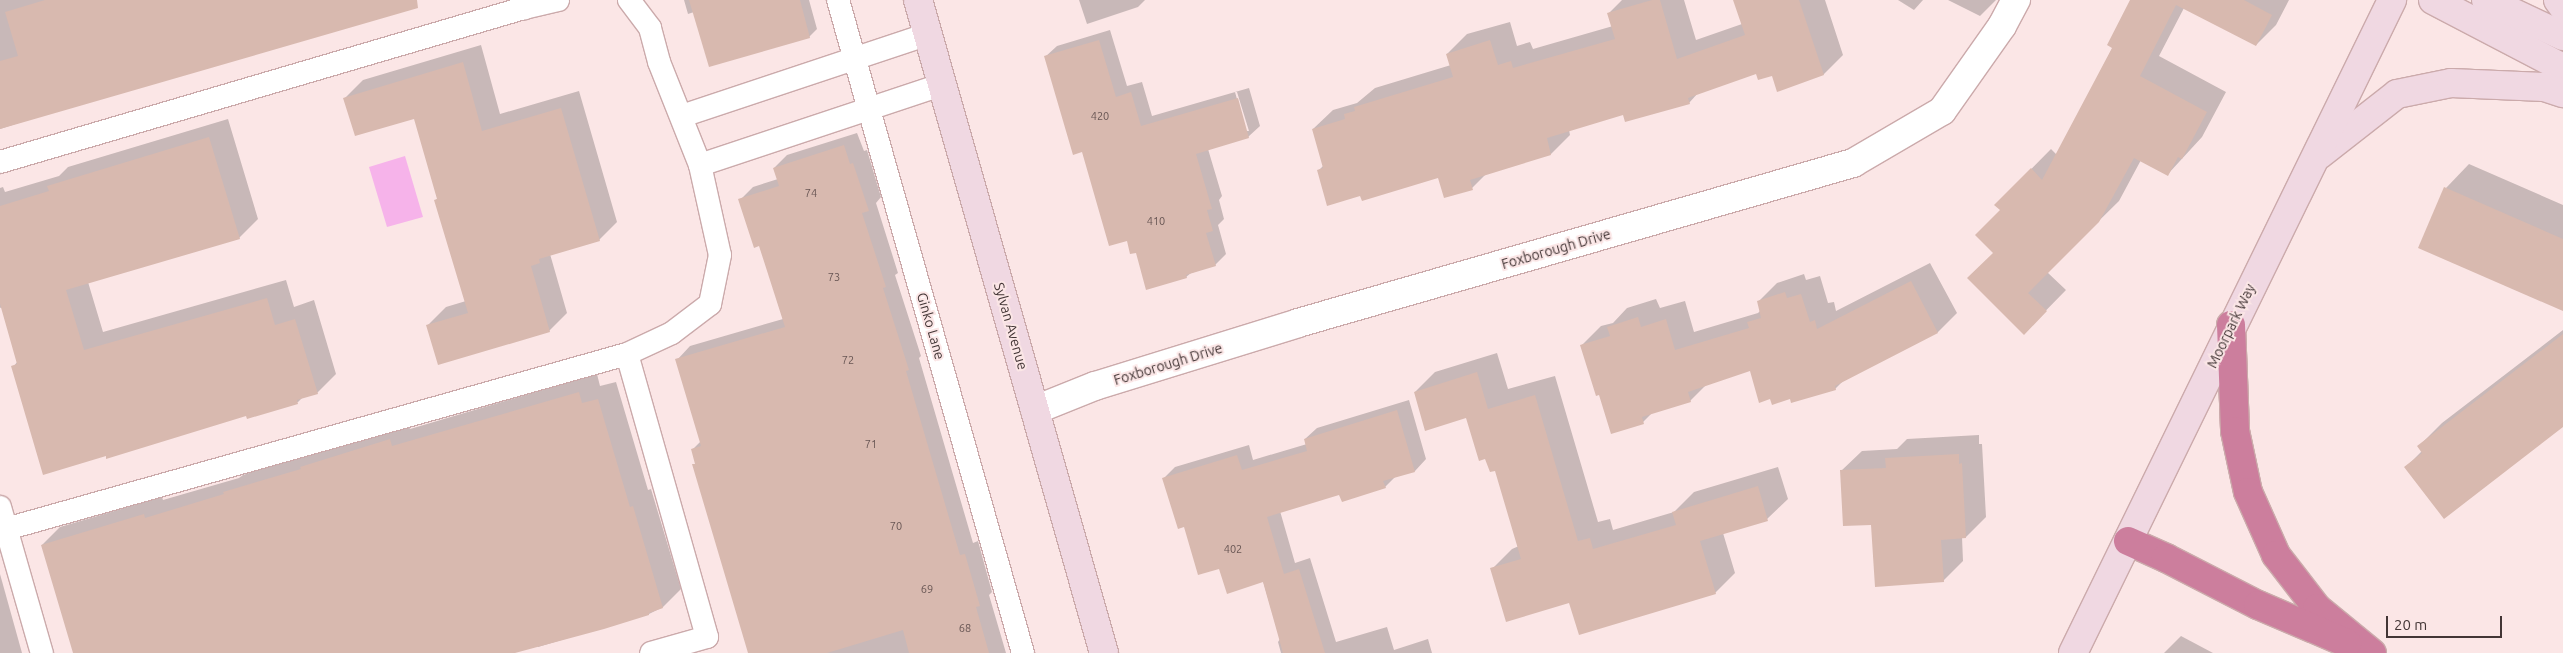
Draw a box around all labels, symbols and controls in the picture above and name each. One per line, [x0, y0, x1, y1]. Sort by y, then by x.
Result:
house number: 420 [1091, 109, 1109, 123]
house number: 74 [805, 186, 817, 200]
house number: 410 [1147, 214, 1165, 228]
street label: Foxborough Drive [1500, 225, 1612, 273]
house number: 73 [828, 270, 840, 284]
street label: Sylvan Avenue [991, 280, 1031, 372]
street label: Moorpark Way [2203, 281, 2259, 371]
street label: Ginko Lane [913, 291, 949, 361]
street label: Foxborough Drive [1112, 339, 1224, 389]
house number: 72 [842, 353, 854, 367]
house number: 71 [865, 437, 877, 451]
house number: 70 [890, 519, 902, 533]
house number: 402 [1224, 542, 1242, 556]
house number: 69 [921, 582, 933, 596]
scale bar [2388, 606, 2504, 638]
text: 20 m [2394, 616, 2427, 633]
house number: 68 [959, 621, 971, 635]

